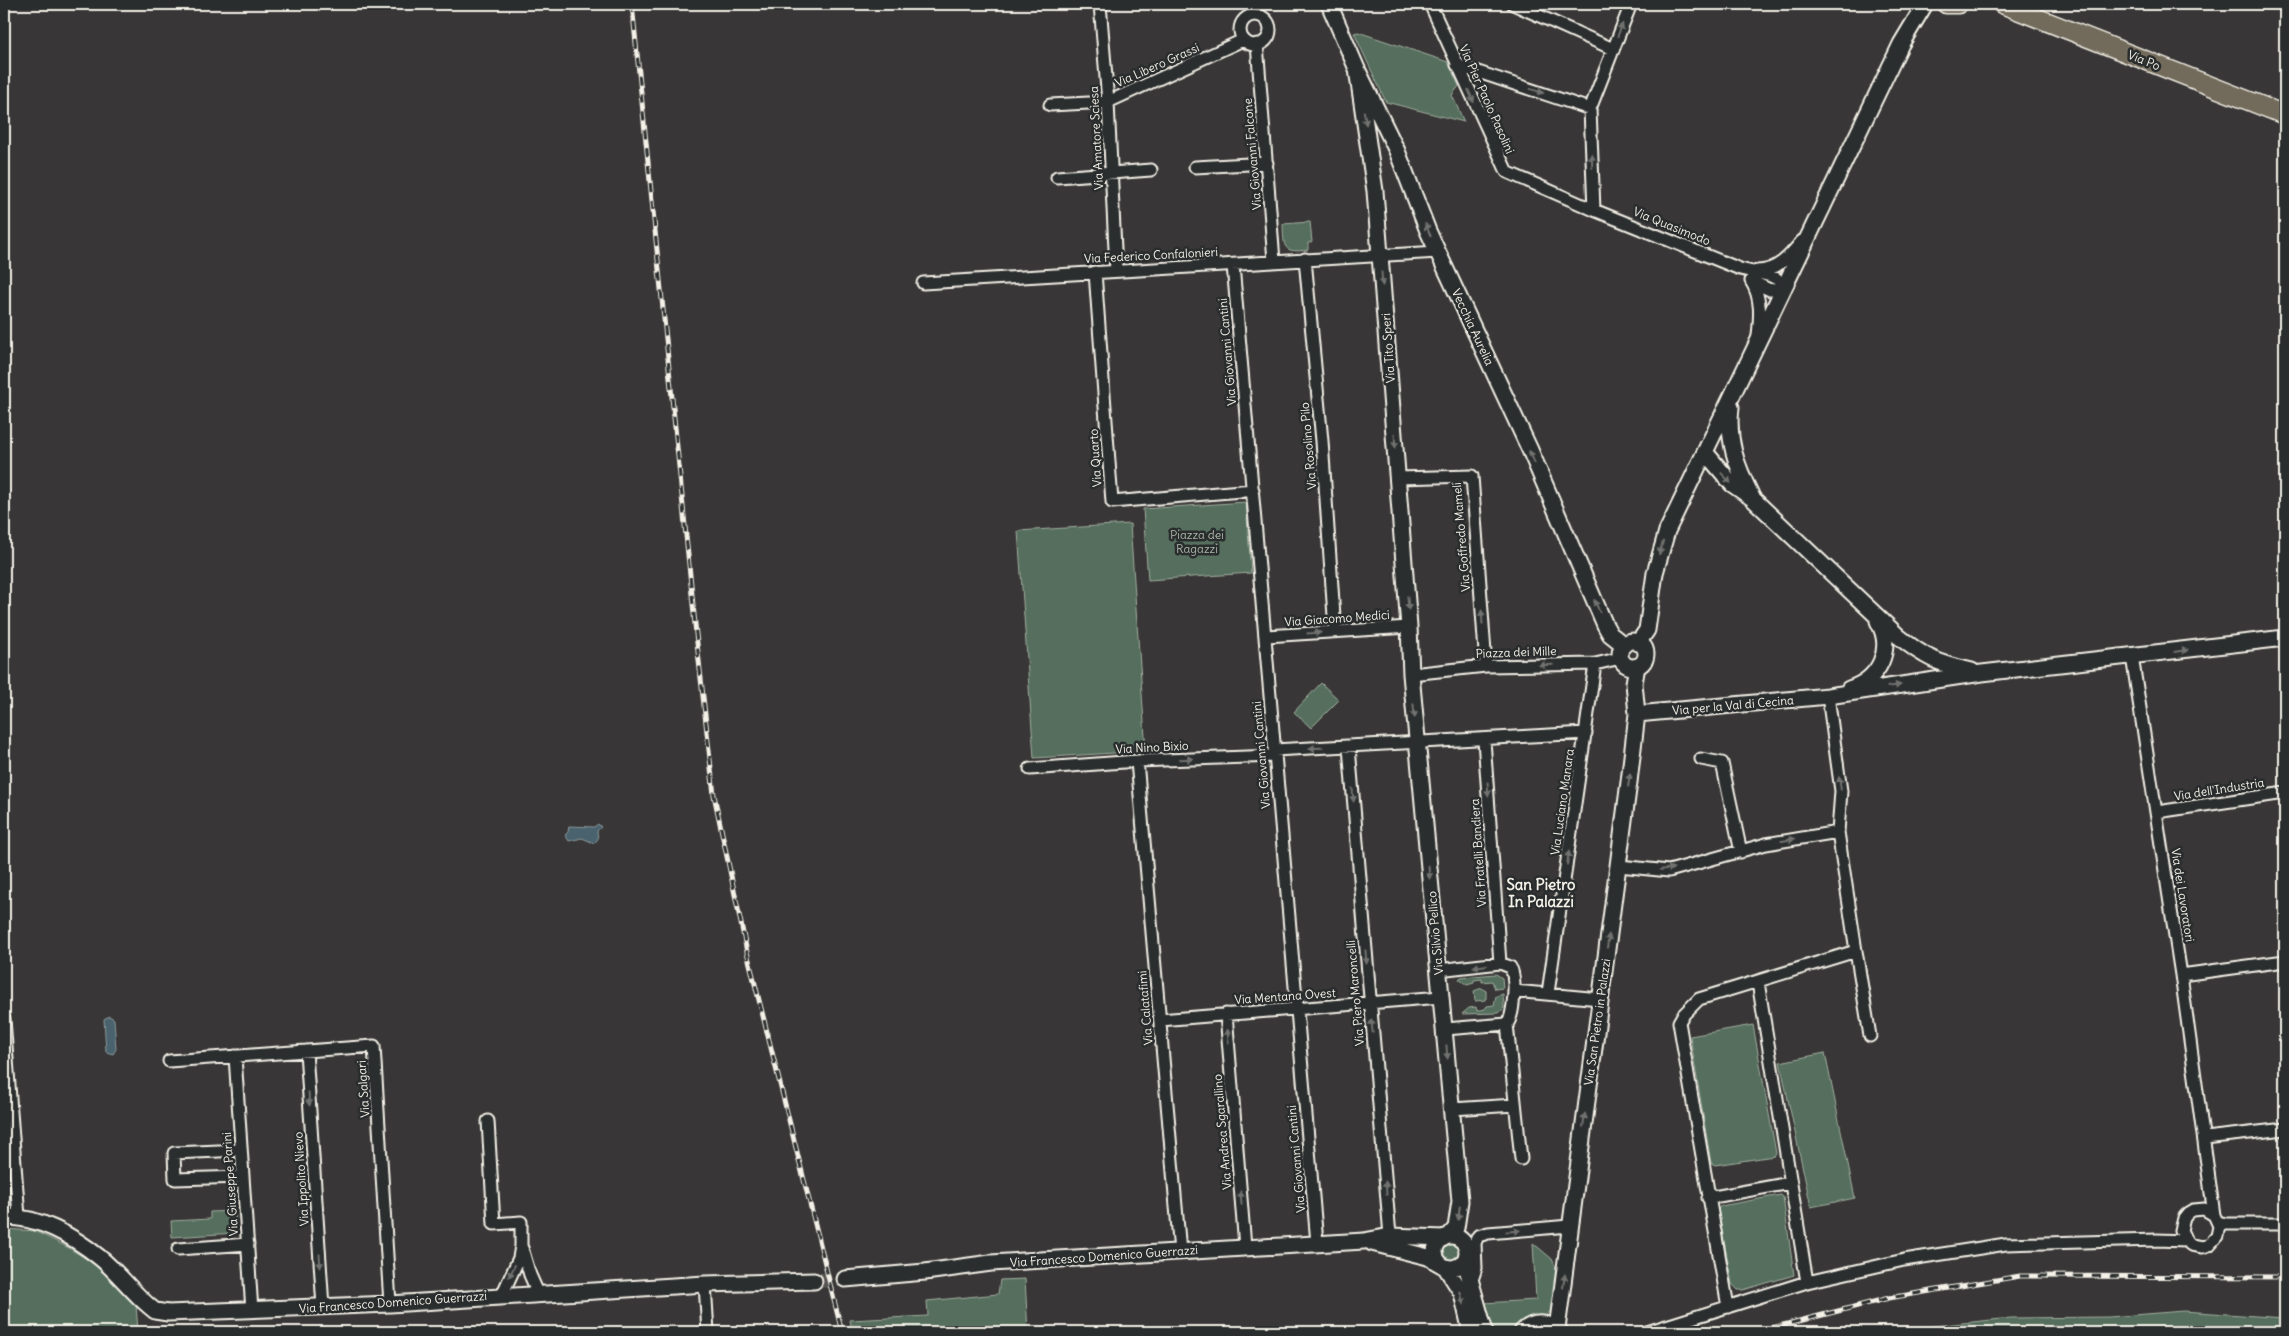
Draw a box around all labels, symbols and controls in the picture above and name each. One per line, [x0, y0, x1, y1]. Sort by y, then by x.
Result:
one-way arrow [1617, 23, 1624, 38]
street label: Via Libero Grassi [1113, 40, 1201, 90]
street label: Via Pier Paolo Pasolini [1456, 42, 1518, 156]
street label: Via Po [2126, 47, 2163, 73]
street label: Via Amatore Sciesa [1086, 86, 1106, 190]
one-way arrow [1529, 88, 1544, 95]
one-way arrow [1468, 89, 1476, 103]
street label: Via Giovanni Falcone [1240, 98, 1264, 210]
one-way arrow [1361, 110, 1369, 126]
one-way arrow [1588, 153, 1596, 169]
street label: Via Quasimodo [1631, 204, 1713, 248]
one-way arrow [1423, 223, 1431, 237]
street label: Via Federico Confalonieri [1084, 244, 1218, 266]
one-way arrow [1379, 271, 1387, 287]
street label: Vecchia Aurelia [1449, 286, 1497, 368]
street label: Via Giovanni Cantini [1215, 298, 1239, 406]
street label: Via Tito Speri [1378, 313, 1398, 383]
street label: Via Rosolino Pilo [1297, 401, 1319, 490]
street label: Via Quarto [1085, 428, 1105, 488]
one-way arrow [1391, 433, 1399, 449]
one-way arrow [1528, 450, 1536, 464]
one-way arrow [1720, 472, 1732, 484]
street label: Via Goffredo Mameli [1449, 482, 1473, 592]
park label: Piazza dei Ragazzi [1170, 527, 1224, 556]
one-way arrow [1656, 541, 1664, 556]
one-way arrow [1404, 595, 1412, 611]
one-way arrow [1592, 599, 1600, 613]
street label: Via Giacomo Medici [1284, 607, 1390, 629]
one-way arrow [1478, 609, 1486, 625]
one-way arrow [1307, 629, 1323, 637]
street label: Piazza dei Mille [1475, 643, 1557, 661]
one-way arrow [2173, 646, 2189, 654]
one-way arrow [1538, 661, 1554, 669]
one-way arrow [1886, 682, 1902, 690]
street label: Via per la Val di Cecina [1672, 692, 1795, 718]
street label: Via Giovanni Cantini [1249, 701, 1273, 809]
one-way arrow [1410, 703, 1418, 719]
street label: Via Nino Bixio [1115, 738, 1189, 756]
one-way arrow [1308, 744, 1324, 752]
street label: Via Luciano Manara [1547, 748, 1577, 856]
one-way arrow [1178, 755, 1194, 763]
one-way arrow [1625, 772, 1633, 788]
street label: Via dell'Industria [2173, 774, 2265, 804]
one-way arrow [1836, 775, 1844, 791]
one-way arrow [1484, 781, 1492, 797]
one-way arrow [1349, 788, 1357, 804]
street label: Via Fratelli Bandiera [1467, 798, 1489, 908]
one-way arrow [1780, 836, 1796, 844]
street label: Via dei Lavoratori [2168, 847, 2198, 943]
one-way arrow [1564, 849, 1572, 865]
one-way arrow [1425, 865, 1433, 881]
one-way arrow [1659, 865, 1675, 873]
district label: San Pietro In Palazzi [1506, 875, 1576, 911]
street label: Via Silvio Pellico [1424, 890, 1446, 976]
one-way arrow [1604, 933, 1612, 949]
street label: Via Piero Maroncelli [1343, 940, 1367, 1046]
one-way arrow [1363, 950, 1371, 966]
street label: Via San Pietro in Palazzi [1581, 958, 1613, 1086]
one-way arrow [1472, 962, 1488, 970]
street label: Via Calatafimi [1134, 970, 1156, 1046]
street label: Via Mentana Ovest [1234, 985, 1336, 1007]
one-way arrow [1368, 1018, 1376, 1034]
one-way arrow [1224, 1028, 1232, 1044]
one-way arrow [1443, 1044, 1451, 1060]
street label: Via Salgari [354, 1060, 372, 1118]
street label: Via Andrea Sgarallino [1209, 1073, 1235, 1190]
one-way arrow [306, 1092, 314, 1108]
street label: Via Giovanni Cantini [1284, 1105, 1308, 1213]
one-way arrow [1580, 1111, 1588, 1127]
street label: Via Ippolito Nievo [290, 1131, 312, 1227]
street label: Via Giuseppe Parini [219, 1132, 241, 1236]
one-way arrow [1381, 1180, 1389, 1196]
one-way arrow [1237, 1190, 1245, 1206]
one-way arrow [1455, 1206, 1463, 1222]
one-way arrow [1505, 1227, 1521, 1235]
street label: Via Francesco Domenico Guerrazzi [1010, 1242, 1198, 1270]
one-way arrow [316, 1254, 324, 1270]
one-way arrow [508, 1264, 516, 1278]
one-way arrow [1560, 1273, 1568, 1289]
street label: Via Francesco Domenico Guerrazzi [299, 1288, 487, 1316]
one-way arrow [1459, 1291, 1467, 1306]

